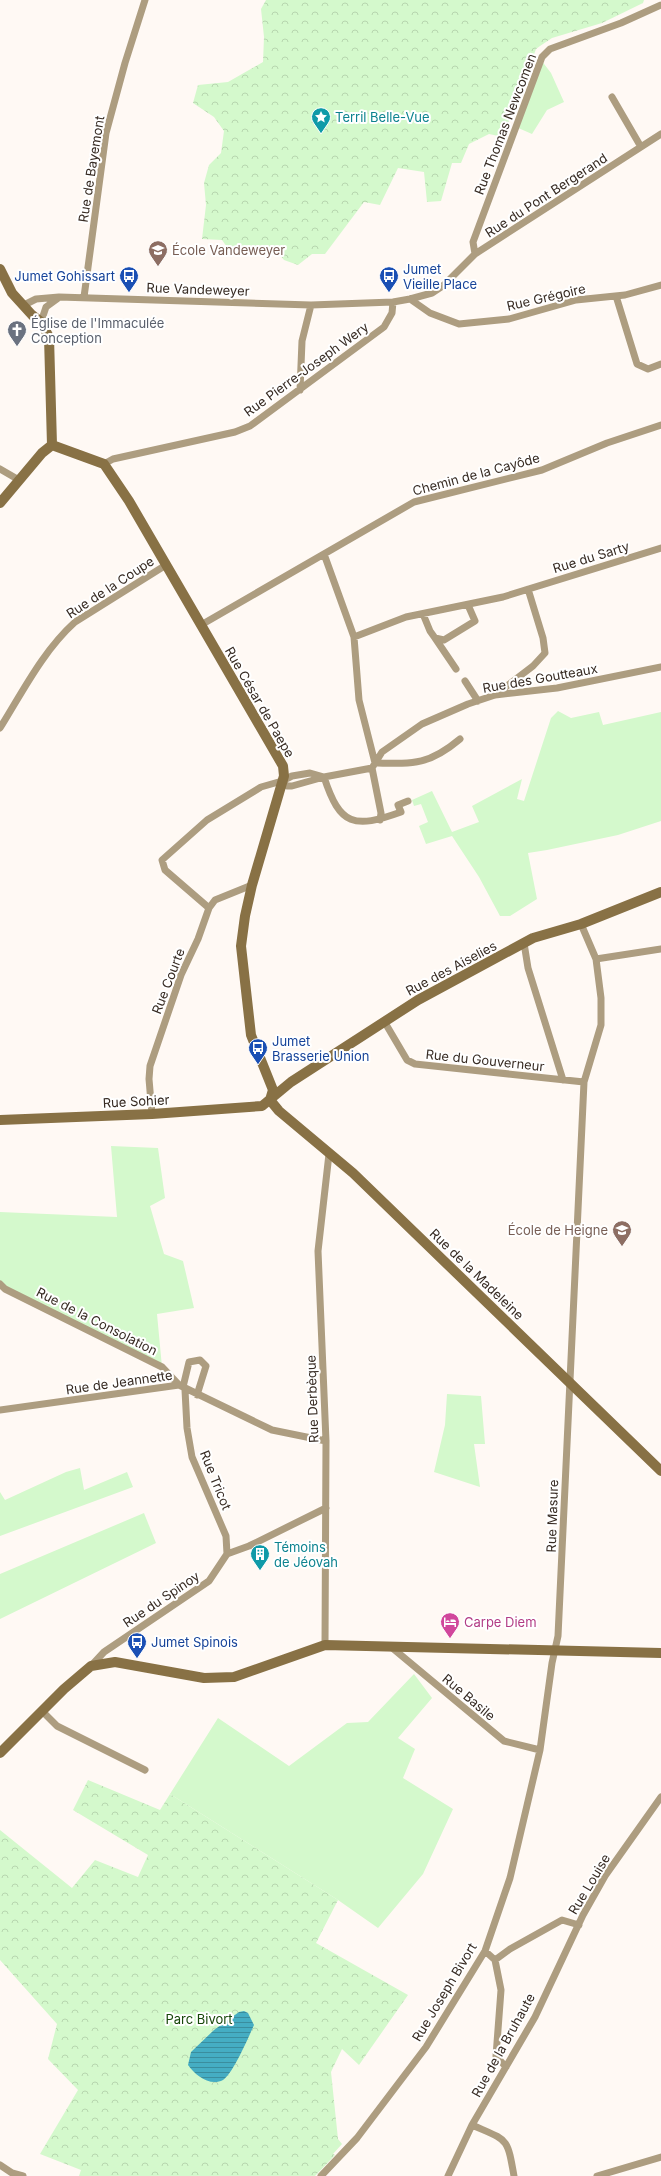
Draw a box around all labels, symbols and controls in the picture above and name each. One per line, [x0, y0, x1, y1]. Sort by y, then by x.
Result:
street label: Rue Thomas Newcomen [471, 51, 539, 197]
place icon: Terril Belle-Vue [310, 106, 332, 134]
place label: Terril Belle-Vue [335, 109, 430, 125]
street label: Rue de Bayemont [75, 114, 107, 224]
street label: Rue du Pont Bergerand [482, 150, 610, 240]
school or university icon: École Vandeweyer [147, 239, 169, 267]
place label: École Vandeweyer [172, 242, 285, 258]
place label: Jumet Vieille Place [403, 261, 477, 292]
bus stop icon: Jumet Gohissart [118, 265, 140, 293]
bus stop icon: Jumet Vieille Place [378, 265, 400, 293]
place label: Jumet Gohissart [14, 268, 115, 284]
street label: Rue Vandeweyer [146, 279, 250, 299]
street label: Rue Grégoire [505, 280, 587, 314]
place label: Église de l'Immaculée Conception [31, 315, 164, 346]
street label: Rue Pierre-Joseph Wery [241, 318, 371, 420]
church icon: Église de l'Immaculée Conception [6, 319, 28, 347]
street label: Chemin de la Cayôde [411, 449, 541, 499]
street label: Rue du Sarty [551, 538, 631, 576]
street label: Rue de la Coupe [63, 553, 157, 621]
street label: Rue César de Paepe [222, 644, 298, 760]
street label: Rue des Goutteaux [481, 660, 599, 696]
street label: Rue des Aiselies [403, 937, 499, 999]
street label: Rue Courte [148, 946, 188, 1016]
place label: Jumet Brasserie Union [272, 1033, 369, 1064]
bus stop icon: Jumet Brasserie Union [247, 1037, 269, 1065]
street label: Rue du Gouverneur [425, 1046, 545, 1074]
street label: Rue Sohier [102, 1091, 170, 1111]
school or university icon: École de Heigne [611, 1219, 633, 1247]
place label: École de Heigne [508, 1222, 608, 1238]
street label: Rue de la Madeleine [427, 1225, 527, 1323]
street label: Rue de la Consolation [34, 1284, 160, 1358]
street label: Rue Derbèque [302, 1355, 322, 1443]
street label: Rue de Jeannette [65, 1367, 173, 1397]
street label: Rue Tricot [197, 1448, 235, 1512]
street label: Rue Masure [543, 1479, 561, 1553]
place label: Témoins de Jéovah [274, 1539, 338, 1570]
building icon: Témoins de Jéovah [249, 1543, 271, 1571]
street label: Rue du Spinoy [120, 1568, 202, 1630]
hotel icon: Carpe Diem [439, 1611, 461, 1639]
place label: Carpe Diem [464, 1614, 537, 1630]
bus stop icon: Jumet Spinois [126, 1631, 148, 1659]
place label: Jumet Spinois [151, 1634, 238, 1650]
street label: Rue Basile [439, 1670, 499, 1724]
street label: Rue Louise [565, 1851, 613, 1917]
street label: Rue Joseph Bivort [408, 1940, 480, 2044]
street label: Rue de la Bruhaute [468, 1990, 538, 2100]
park label: Parc Bivort [165, 2011, 233, 2027]

